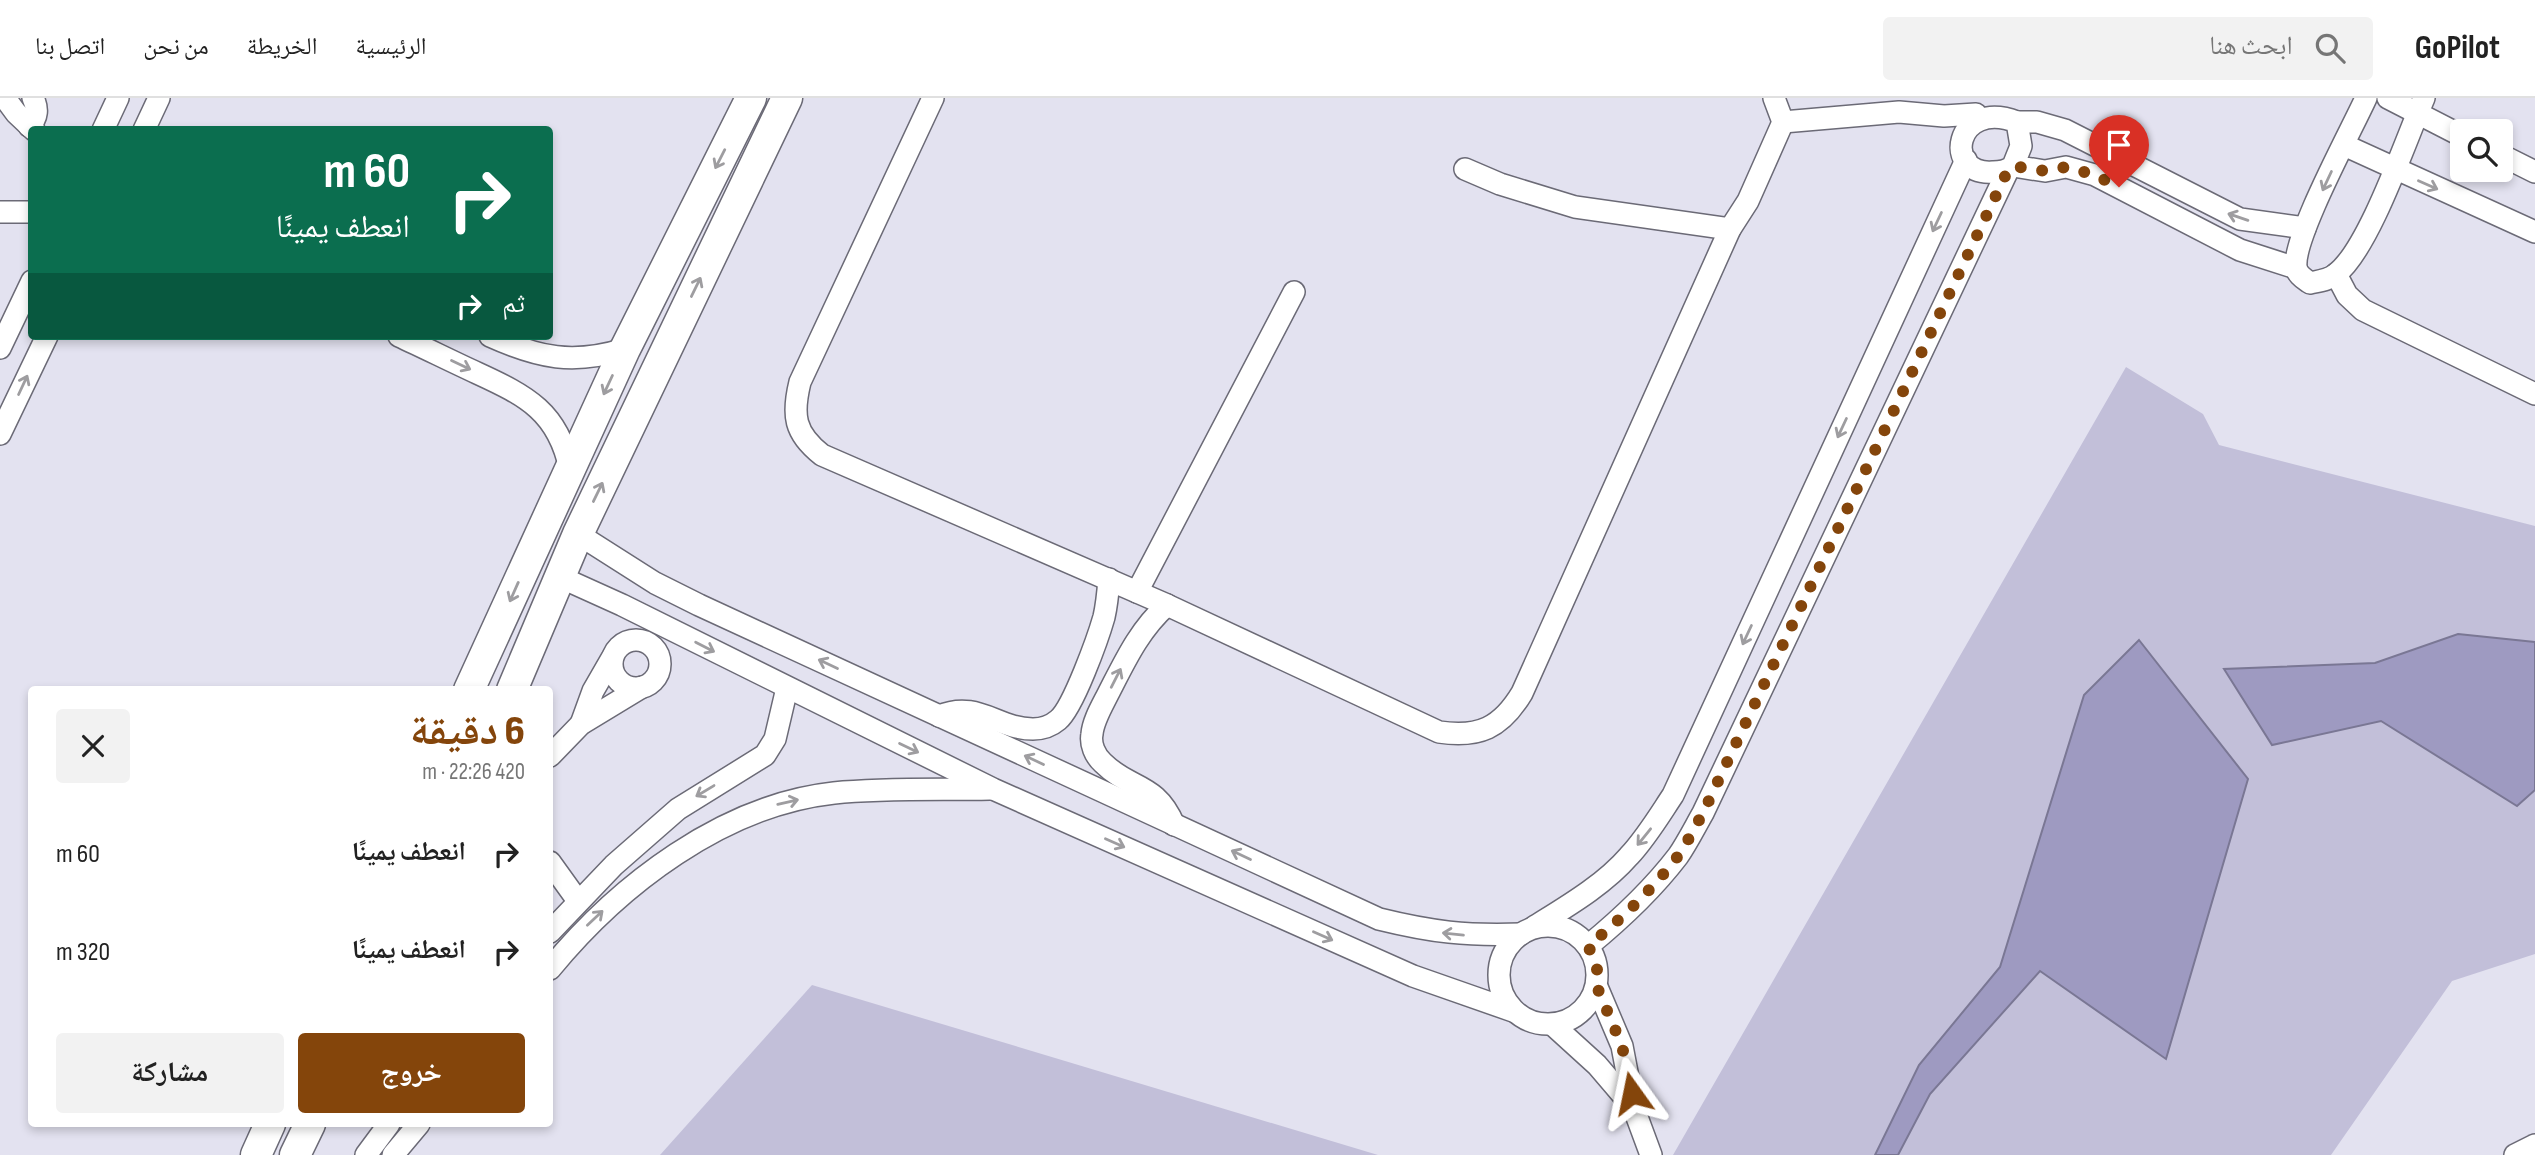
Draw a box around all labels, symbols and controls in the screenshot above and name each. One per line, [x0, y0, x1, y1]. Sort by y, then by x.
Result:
search box [1883, 17, 2373, 80]
text: GoPilot [2415, 28, 2500, 68]
icon: search [2311, 29, 2349, 67]
text: ابحث هنا [2209, 31, 2293, 62]
text: اتصل بنا [35, 32, 105, 61]
text: من نحن [143, 32, 209, 61]
text: الخريطة [247, 32, 317, 61]
text: الرئيسية [355, 32, 427, 61]
pin [2089, 115, 2149, 187]
map controls [2450, 119, 2513, 182]
button: search [2450, 119, 2513, 182]
icon: arrive [2100, 126, 2138, 164]
text: 60 m [323, 143, 410, 202]
one-way arrow [713, 148, 727, 169]
icon: right [434, 154, 525, 245]
one-way arrow [2320, 170, 2333, 191]
one-way arrow [2417, 179, 2438, 192]
text: انعطف يمينًا [276, 208, 410, 247]
one-way arrow [2228, 210, 2249, 222]
one-way arrow [1930, 211, 1943, 232]
one-way arrow [690, 277, 704, 298]
icon: right [450, 287, 488, 325]
text: ثم [502, 289, 525, 320]
one-way arrow [450, 359, 471, 372]
one-way arrow [601, 374, 614, 395]
one-way arrow [17, 375, 31, 396]
one-way arrow [1835, 417, 1848, 438]
one-way arrow [592, 482, 606, 503]
one-way arrow [507, 581, 520, 602]
one-way arrow [1739, 624, 1753, 645]
one-way arrow [694, 640, 715, 654]
one-way arrow [818, 657, 839, 671]
one-way arrow [1110, 668, 1124, 689]
text: 6 دقيقة [410, 706, 525, 757]
button: close [56, 709, 130, 783]
one-way arrow [898, 741, 919, 755]
one-way arrow [1024, 753, 1045, 766]
text: 420 m · 22:26 [422, 758, 525, 786]
one-way arrow [695, 785, 715, 799]
one-way arrow [776, 795, 799, 808]
one-way arrow [1637, 828, 1652, 846]
icon: right [487, 835, 525, 873]
text: انعطف يمينًا [352, 837, 466, 868]
one-way arrow [1104, 837, 1125, 850]
text: 60 m [56, 839, 100, 870]
one-way arrow [1231, 848, 1252, 861]
one-way arrow [586, 910, 603, 927]
one-way arrow [1442, 927, 1465, 940]
one-way arrow [1312, 930, 1333, 943]
icon: right [487, 933, 525, 971]
text: انعطف يمينًا [352, 935, 466, 966]
text: 320 m [56, 937, 110, 968]
button: مشاركة [56, 1033, 284, 1113]
button: خروج [298, 1033, 525, 1113]
position arrow [1595, 1056, 1669, 1130]

